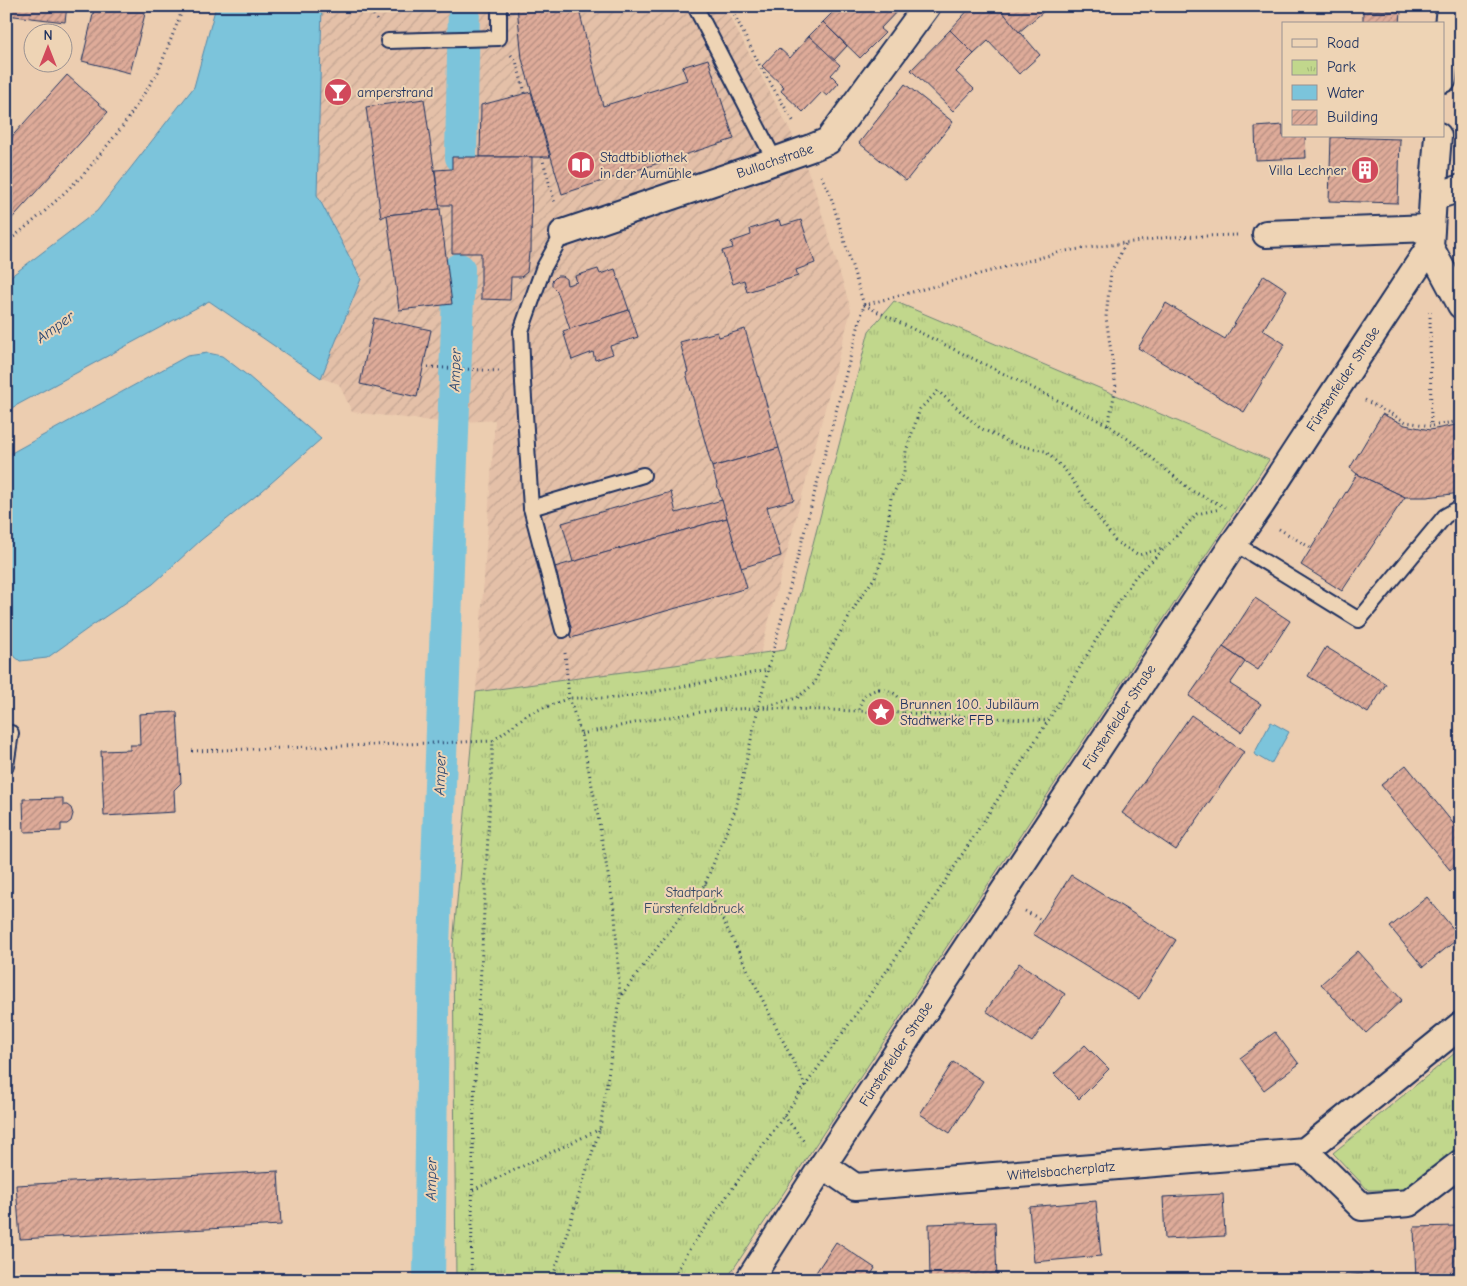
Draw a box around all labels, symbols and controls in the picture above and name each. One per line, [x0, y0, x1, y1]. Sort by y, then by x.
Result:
north arrow [22, 22, 72, 72]
legend [1282, 22, 1444, 138]
text: N [43, 27, 53, 44]
text: Road [1327, 34, 1359, 52]
text: Park [1327, 58, 1356, 76]
bar icon: amperstrand [323, 77, 353, 107]
place label: amperstrand [357, 84, 433, 101]
text: Water [1327, 84, 1364, 102]
text: Building [1327, 108, 1378, 126]
street label: Bullachstraße [734, 140, 816, 182]
place label: Stadtbibliothek in der Aumühle [600, 149, 692, 182]
library icon: Stadtbibliothek in der Aumühle [566, 150, 596, 180]
building icon: Villa Lechner [1350, 155, 1380, 185]
place label: Villa Lechner [1269, 162, 1346, 179]
water label: Amper [32, 307, 78, 347]
street label: Fürstenfelder Straße [1303, 323, 1383, 435]
water label: Amper [445, 347, 465, 393]
street label: Fürstenfelder Straße [1079, 661, 1159, 773]
place label: Brunnen 100. Jubiläum Stadtwerke FFB [900, 696, 1039, 729]
place icon: Brunnen 100. Jubiläum Stadtwerke FFB [866, 697, 896, 727]
water label: Amper [430, 751, 450, 797]
park label: Stadtpark Fürstenfeldbruck [644, 884, 744, 917]
street label: Fürstenfelder Straße [856, 998, 936, 1110]
water label: Amper [422, 1156, 440, 1202]
street label: Wittelsbacherplatz [1006, 1158, 1116, 1184]

